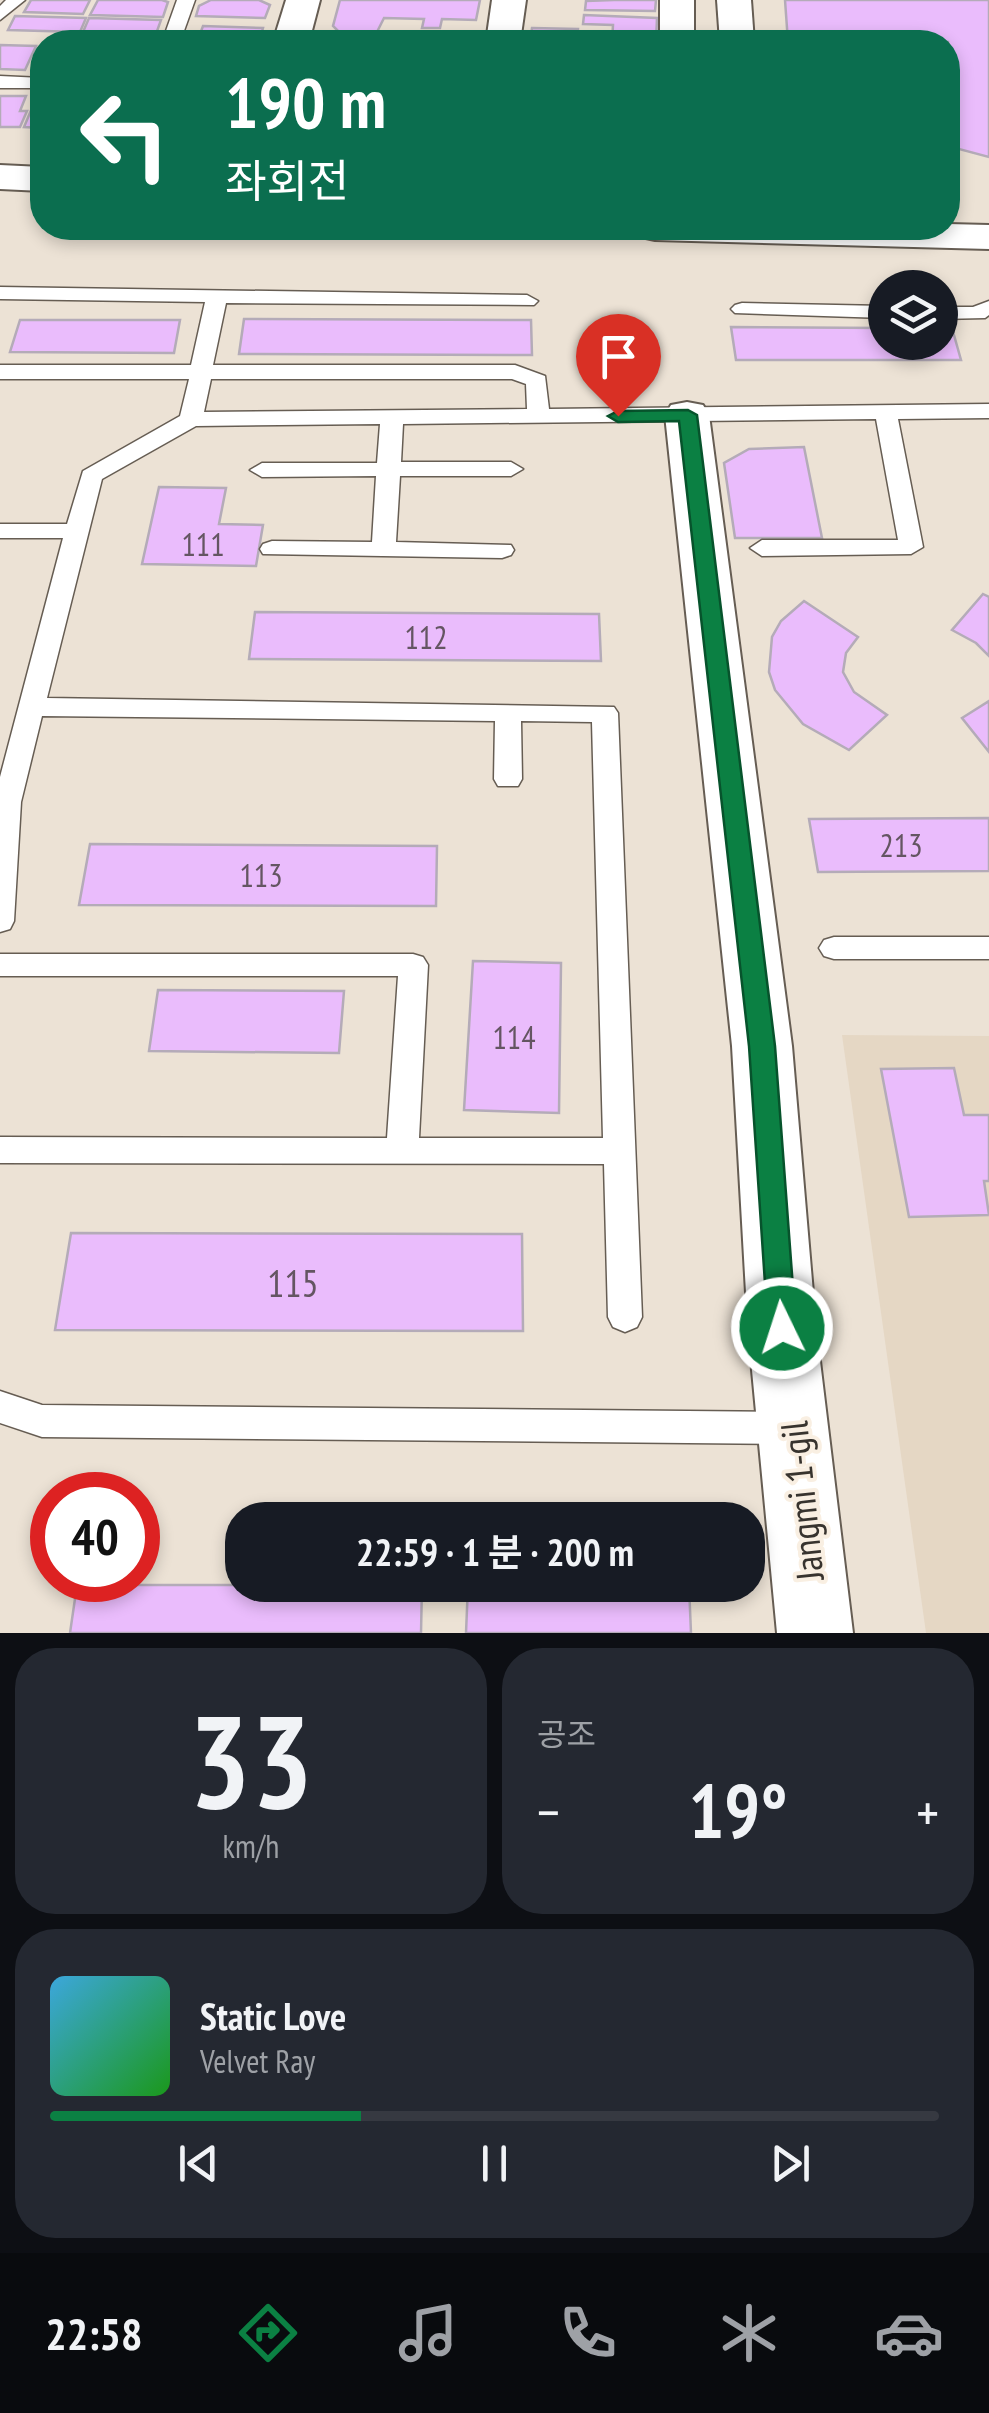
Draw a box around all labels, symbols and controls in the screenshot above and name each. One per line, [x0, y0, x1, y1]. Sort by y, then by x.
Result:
text: 190 m [225, 57, 386, 147]
icon: left [60, 70, 190, 200]
text: 좌회전 [225, 151, 349, 209]
map controls [868, 270, 958, 360]
button: layers [868, 270, 958, 360]
pin [576, 314, 661, 417]
icon: arrive [591, 329, 646, 384]
house number: 111 [181, 523, 225, 565]
house number: 112 [404, 616, 448, 658]
house number: 213 [879, 824, 923, 866]
house number: 113 [239, 854, 283, 896]
house number: 114 [492, 1016, 536, 1058]
house number: 115 [267, 1258, 319, 1307]
position arrow [730, 1276, 834, 1380]
street label: Jangmi 1-gil [768, 1419, 834, 1584]
speed limit sign: 40 [30, 1472, 160, 1602]
text: 22:59 · 1 분 · 200 m [356, 1527, 634, 1576]
text: 33 [189, 1676, 313, 1844]
text: 공조 [537, 1713, 596, 1755]
text: 19° [688, 1762, 788, 1859]
text: − [537, 1776, 560, 1847]
text: + [916, 1776, 939, 1847]
text: km/h [223, 1825, 279, 1867]
text: Static Love [200, 1991, 346, 2040]
text: Velvet Ray [200, 2040, 315, 2082]
icon: previous [171, 2136, 226, 2191]
icon: pause [467, 2136, 522, 2191]
icon: next [763, 2136, 818, 2191]
icon: directions [233, 2298, 303, 2368]
icon: music [393, 2298, 463, 2368]
icon: phone [553, 2298, 623, 2368]
icon: climate [714, 2298, 784, 2368]
icon: car [874, 2298, 944, 2368]
text: 22:58 [45, 2304, 142, 2362]

